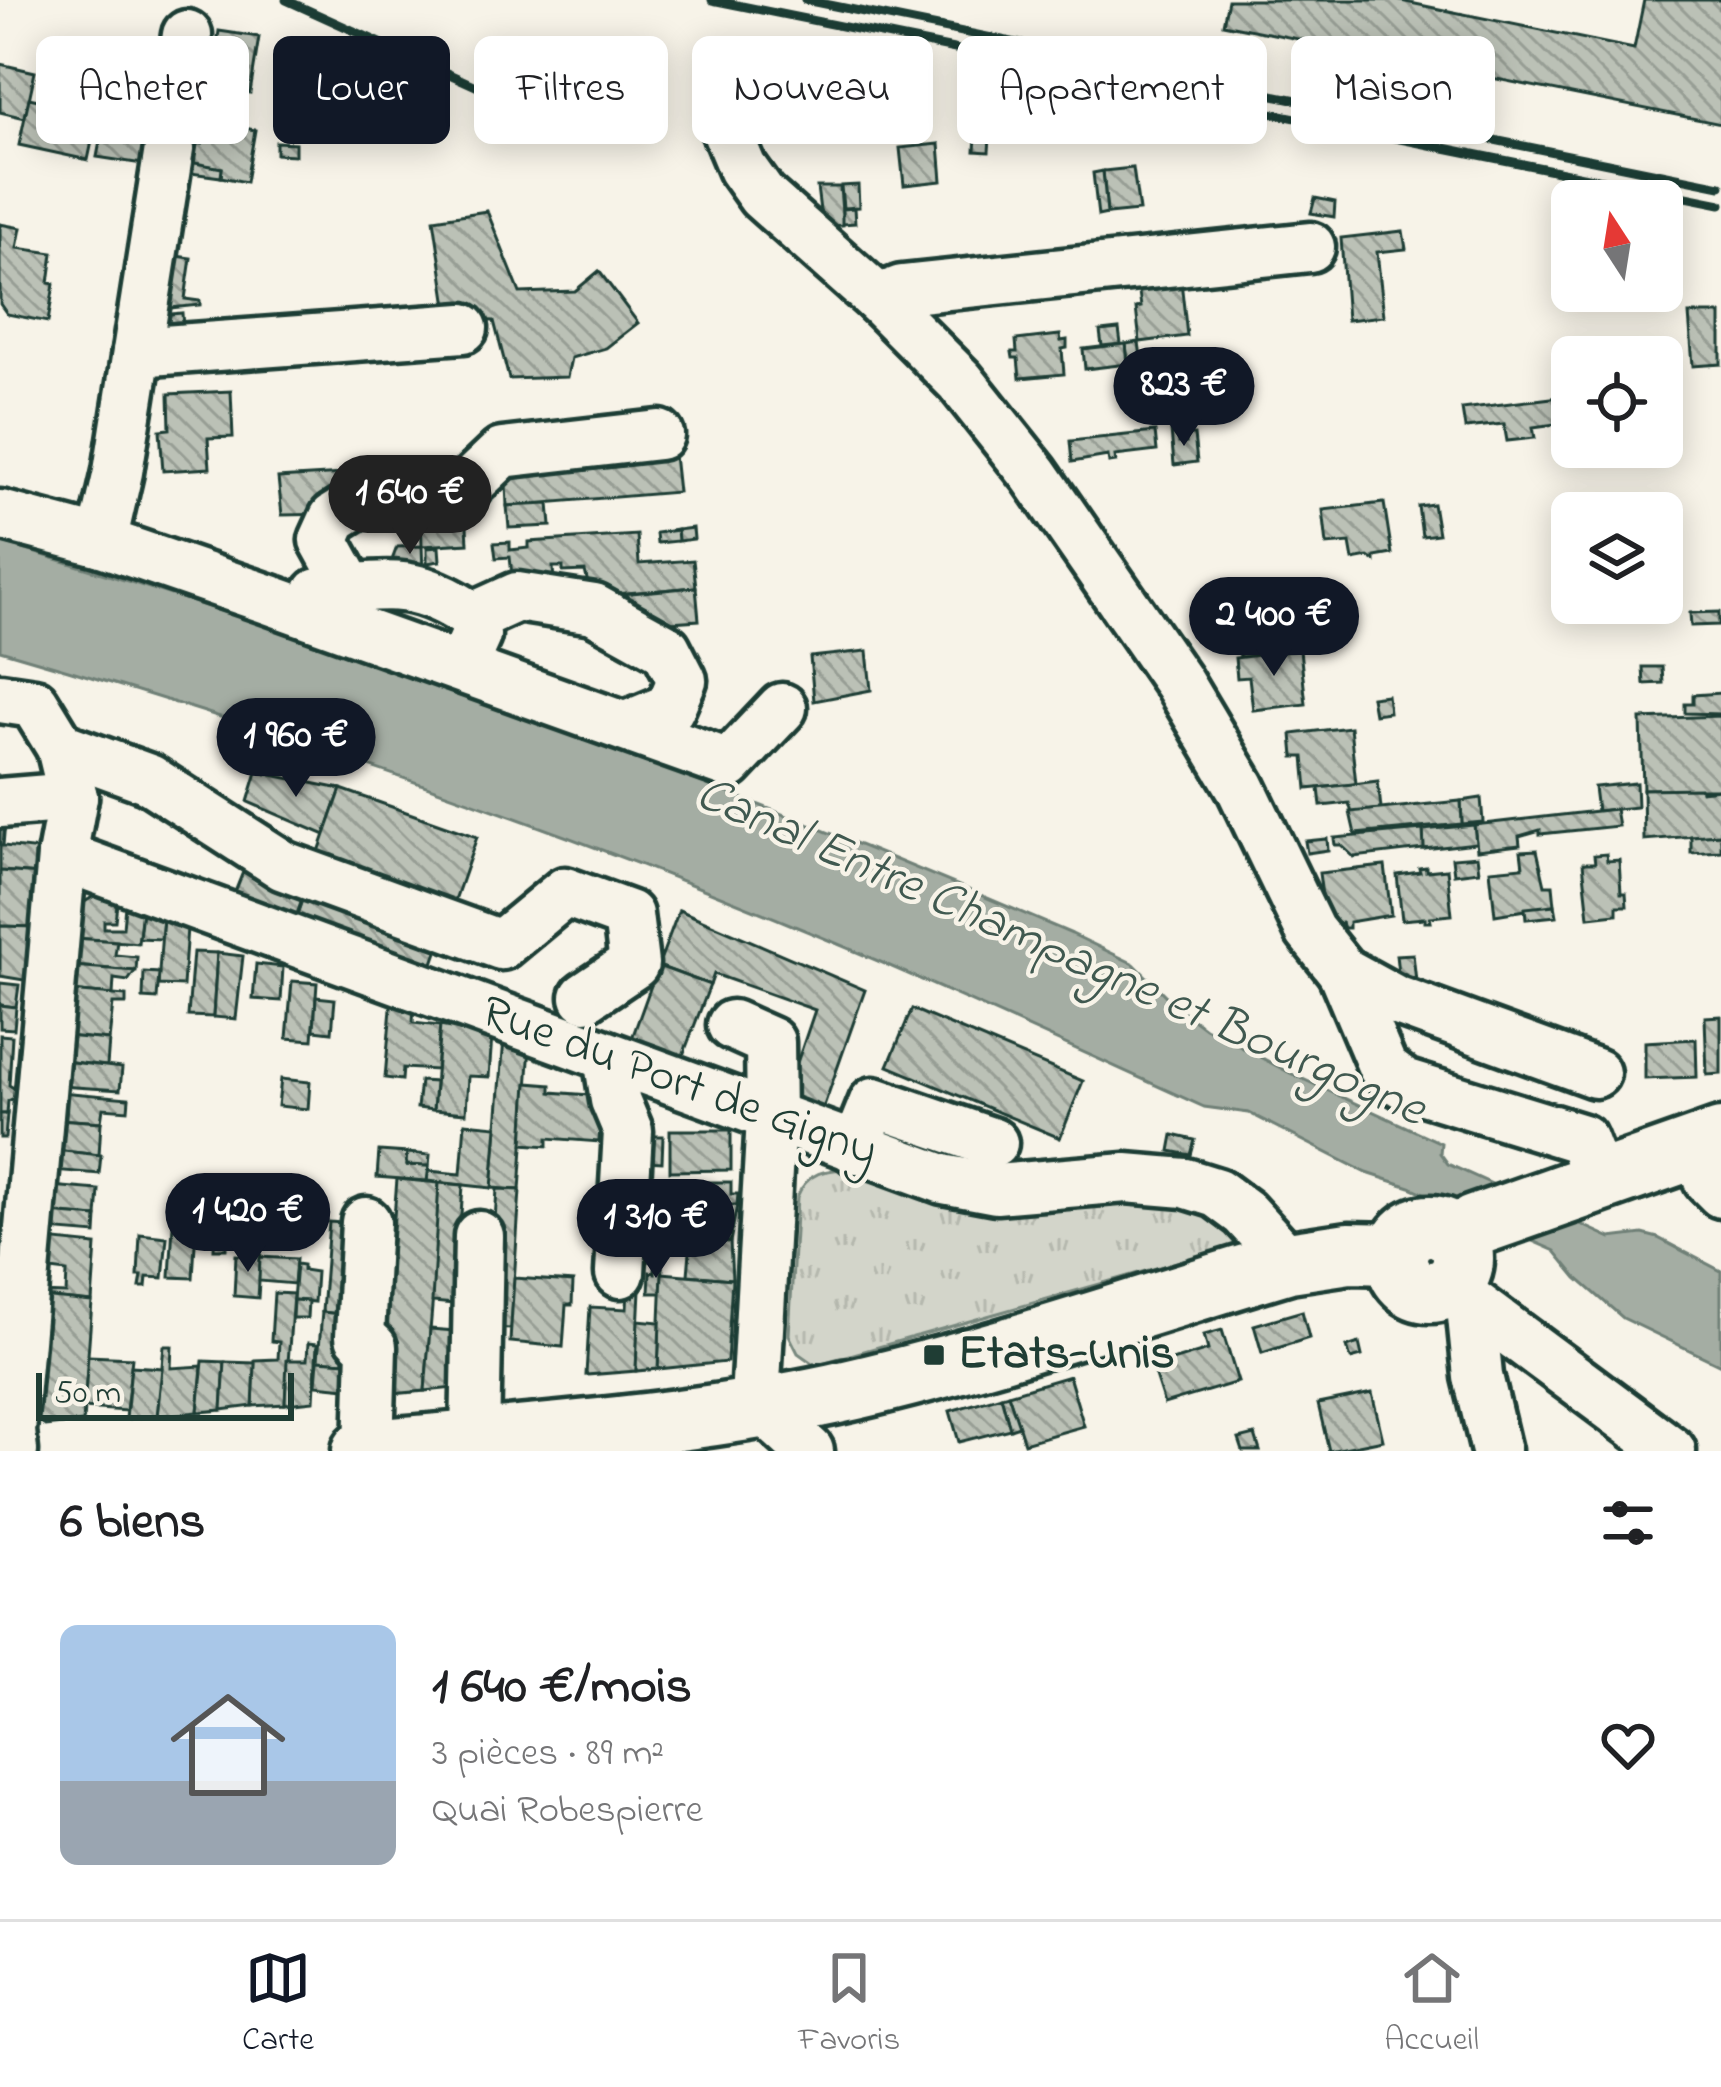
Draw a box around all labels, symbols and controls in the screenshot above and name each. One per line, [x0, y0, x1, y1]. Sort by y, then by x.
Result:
chip: Acheter [36, 36, 249, 144]
chip: Louer [273, 36, 450, 144]
chip: Filtres [474, 36, 668, 144]
chip: Nouveau [692, 36, 933, 144]
chip: Appartement [957, 36, 1267, 144]
chip: Maison [1291, 36, 1495, 144]
north arrow [1551, 180, 1683, 312]
map controls [1551, 180, 1683, 624]
button: locate [1551, 336, 1683, 468]
pin: 823 € [1100, 347, 1268, 449]
text: 823 € [1140, 357, 1228, 414]
pin: 1 640 € [299, 455, 521, 557]
text: 1 640 € [355, 465, 465, 522]
button: layers [1551, 492, 1683, 624]
pin: 2 400 € [1163, 577, 1385, 679]
text: 2 400 € [1216, 587, 1332, 644]
pin: 1 960 € [185, 698, 407, 800]
text: 1 960 € [244, 708, 348, 765]
water label: Canal Entre Champagne et Bourgogne [683, 758, 1439, 1149]
street label: Rue du Port de Gigny [470, 979, 887, 1188]
pin: 1 420 € [137, 1173, 359, 1275]
pin: 1 310 € [545, 1179, 767, 1281]
text: 1 420 € [192, 1183, 304, 1240]
text: 1 310 € [604, 1189, 708, 1246]
place label: Etats-Unis [958, 1320, 1175, 1390]
marker: Etats-Unis [921, 1342, 947, 1368]
scale bar [36, 1367, 294, 1420]
text: 50 m [54, 1370, 121, 1418]
text: 6 biens [60, 1486, 205, 1561]
icon: filters [1595, 1490, 1661, 1556]
text: 1 640 €/mois [432, 1651, 692, 1726]
icon: home [156, 1673, 300, 1817]
icon: heart [1595, 1712, 1661, 1778]
text: 3 pièces · 89 m² [432, 1726, 664, 1783]
text: Quai Robespierre [432, 1783, 703, 1840]
tab: Carte [242, 1945, 314, 2065]
tab: Favoris [798, 1945, 900, 2065]
tab: Accueil [1384, 1945, 1479, 2065]

